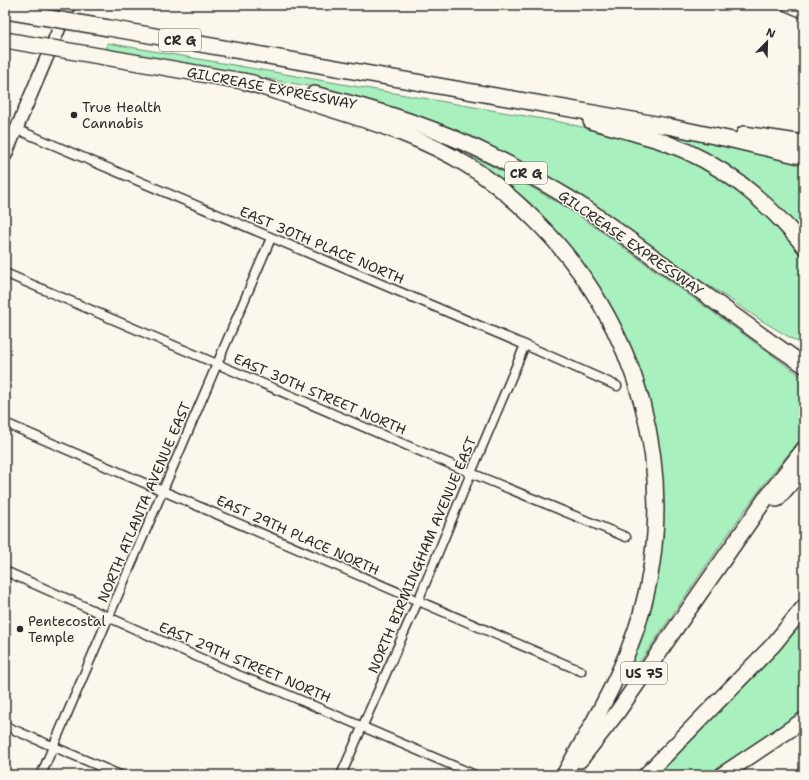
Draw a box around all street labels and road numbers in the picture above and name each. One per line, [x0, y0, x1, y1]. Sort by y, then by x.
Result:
road number: CR G [159, 29, 201, 51]
street label: GILCREASE EXPRESSWAY [185, 63, 359, 113]
road number: CR G [505, 162, 547, 184]
street label: GILCREASE EXPRESSWAY [555, 186, 707, 300]
street label: EAST 30TH PLACE NORTH [237, 202, 407, 288]
street label: EAST 30TH STREET NORTH [231, 349, 409, 439]
street label: NORTH ATLANTA AVENUE EAST [93, 399, 195, 605]
street label: NORTH BIRMINGHAM AVENUE EAST [364, 434, 480, 676]
street label: EAST 29TH PLACE NORTH [214, 491, 382, 579]
street label: EAST 29TH STREET NORTH [156, 617, 334, 707]
road number: US 75 [621, 662, 667, 684]

